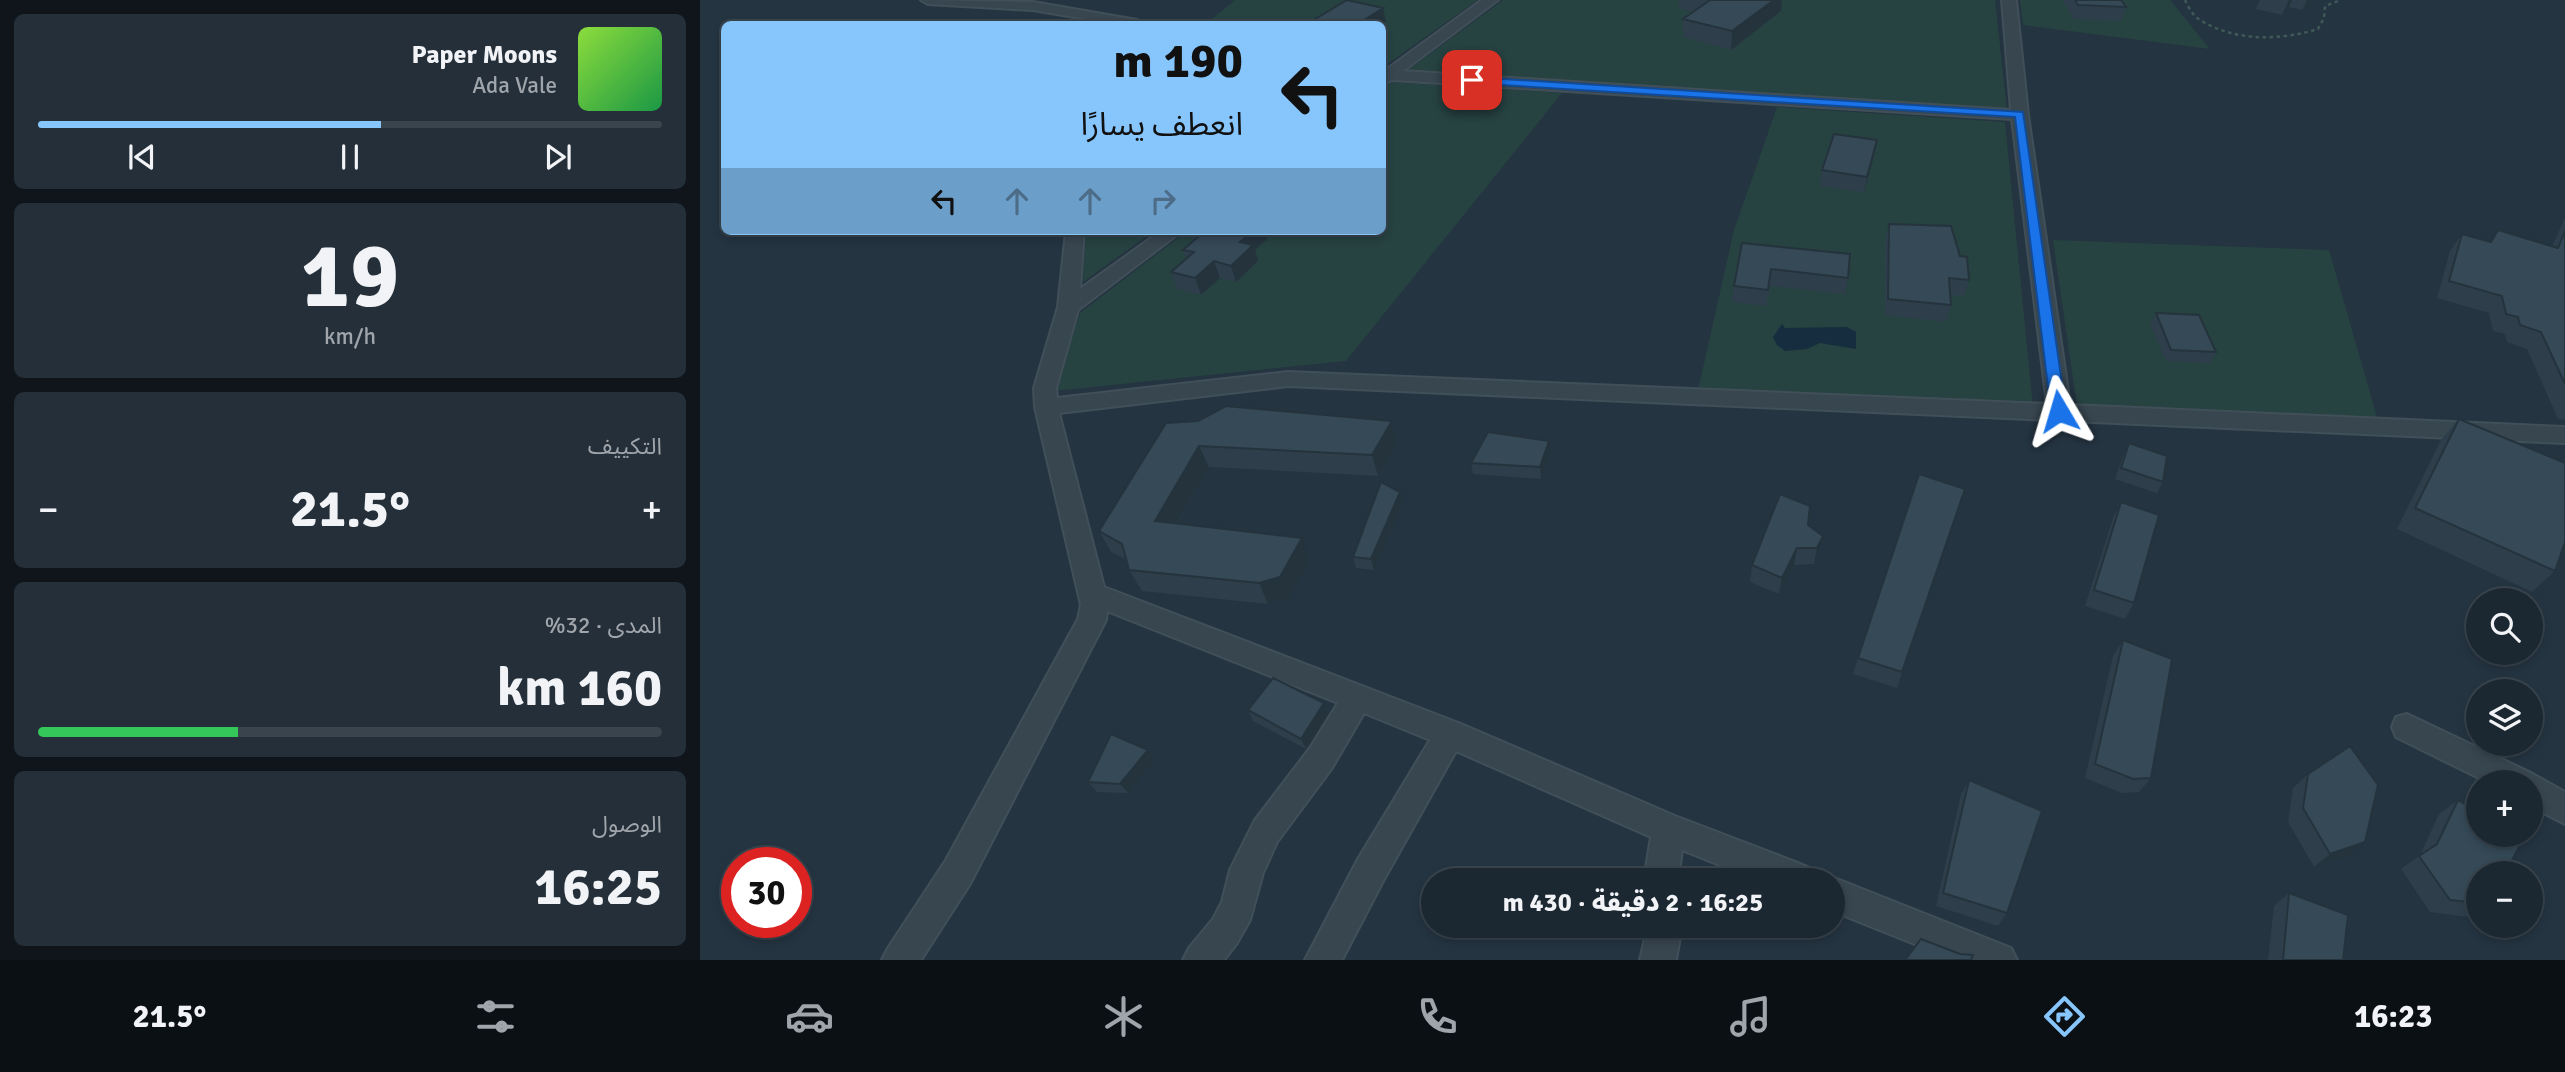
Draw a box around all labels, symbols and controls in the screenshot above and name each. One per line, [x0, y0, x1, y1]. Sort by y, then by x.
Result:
text: 190 m [1113, 31, 1243, 91]
text: Paper Moons [411, 39, 557, 71]
icon: left [1267, 49, 1358, 140]
pin [1442, 50, 1502, 110]
icon: arrive [1453, 61, 1491, 99]
text: Ada Vale [472, 71, 557, 100]
text: انعطف يسارًا [1081, 105, 1243, 144]
icon: previous [123, 138, 161, 176]
icon: pause [331, 138, 369, 176]
icon: next [539, 138, 577, 176]
icon: left [925, 182, 963, 220]
icon: ahead [998, 182, 1036, 220]
icon: ahead [1071, 182, 1109, 220]
icon: right [1144, 182, 1182, 220]
text: 19 [301, 220, 399, 333]
text: km/h [324, 322, 376, 351]
position arrow [2022, 374, 2096, 448]
text: التكييف [588, 432, 662, 461]
text: 21.5° [290, 477, 410, 541]
text: − [38, 486, 59, 533]
text: + [641, 486, 662, 533]
map controls [2466, 588, 2543, 938]
button: search [2466, 588, 2543, 665]
text: المدى · 32% [545, 611, 662, 640]
text: 160 km [497, 656, 662, 720]
button: layers [2466, 679, 2543, 756]
button: + [2466, 770, 2543, 847]
text: الوصول [592, 810, 662, 839]
speed limit sign: 30 [721, 847, 812, 938]
text: 16:25 [534, 855, 662, 919]
button: − [2466, 861, 2543, 938]
text: 16:25 · 2 دقيقة · 430 m [1503, 887, 1763, 919]
icon: filters [471, 992, 520, 1041]
icon: car [785, 992, 834, 1041]
icon: climate [1099, 992, 1148, 1041]
icon: phone [1413, 992, 1462, 1041]
icon: music [1726, 992, 1775, 1041]
icon: directions [2040, 992, 2089, 1041]
text: 21.5° [132, 997, 206, 1036]
text: 16:23 [2354, 997, 2433, 1036]

